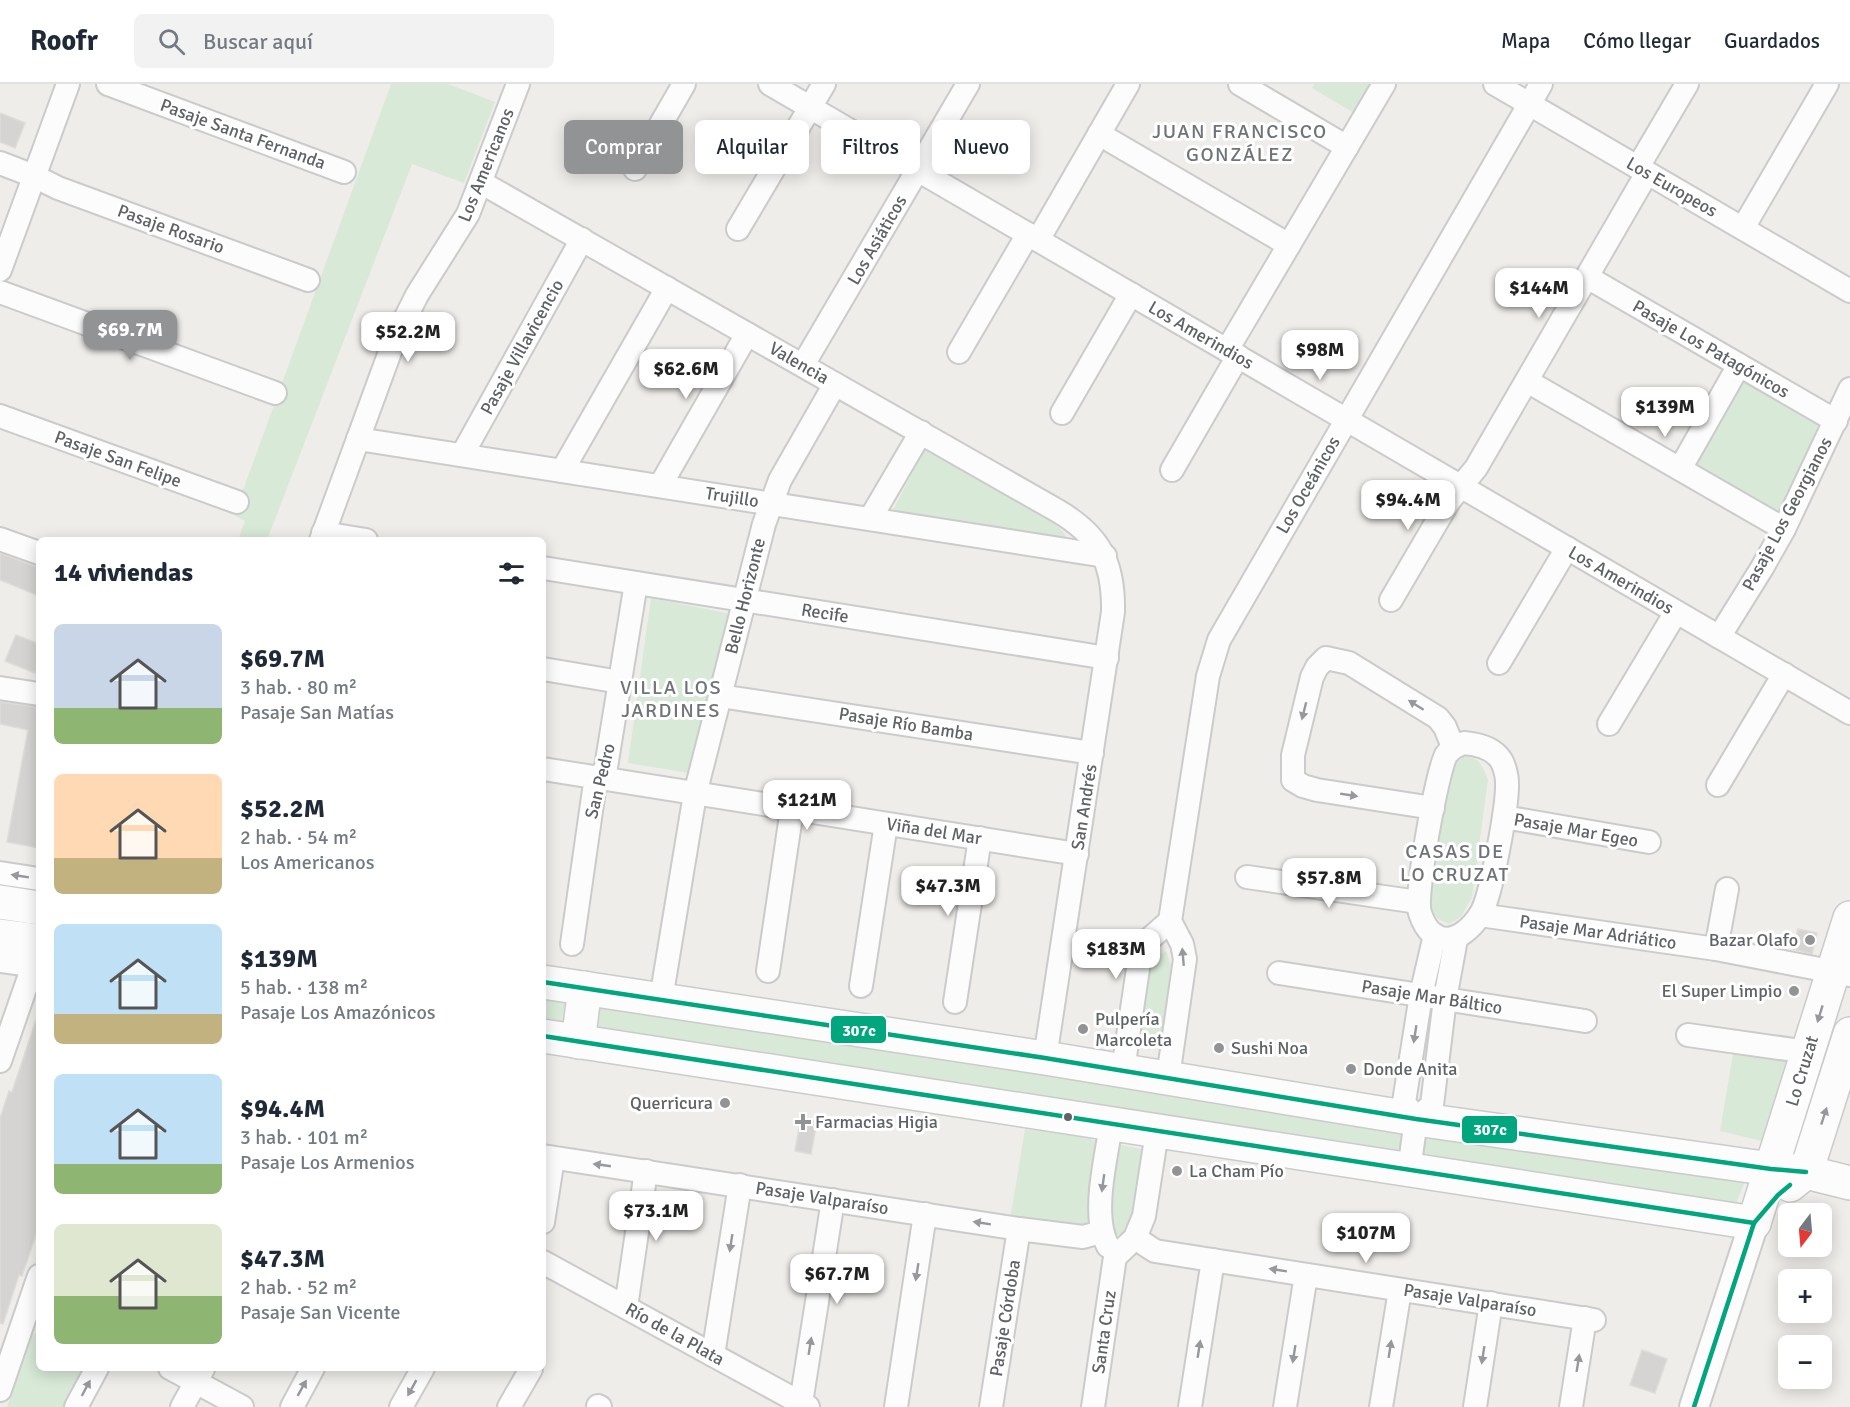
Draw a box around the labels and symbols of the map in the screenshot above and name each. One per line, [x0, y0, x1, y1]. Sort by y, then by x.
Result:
street label: Pasaje Santa Fernanda [157, 94, 329, 174]
street label: Los Americanos [453, 105, 519, 225]
district label: JUAN FRANCISCO GONZÁLEZ [1152, 119, 1328, 167]
street label: Los Europeos [1623, 152, 1721, 222]
street label: Los Asiáticos [843, 191, 912, 289]
street label: Pasaje Rosario [115, 199, 227, 259]
pin: $144M [1497, 268, 1581, 319]
street label: Pasaje Villavicencio [476, 275, 568, 419]
street label: Pasaje Los Patagónicos [1629, 295, 1793, 403]
street label: Los Amerindios [1145, 296, 1258, 374]
pin: $69.7M [81, 310, 179, 361]
pin: $52.2M [359, 312, 457, 363]
pin: $98M [1284, 330, 1356, 381]
street label: Valencia [765, 337, 833, 389]
pin: $62.6M [637, 349, 735, 400]
pin: $139M [1623, 387, 1707, 438]
street label: Pasaje San Felipe [52, 426, 184, 492]
street label: Los Oceánicos [1271, 432, 1345, 538]
street label: Pasaje Los Georgianos [1737, 433, 1837, 595]
pin: $94.4M [1359, 480, 1457, 531]
street label: Trujillo [704, 482, 760, 512]
street label: Bello Horizonte [720, 536, 770, 656]
street label: Los Amerindios [1565, 541, 1678, 619]
street label: Recife [800, 598, 850, 628]
district label: VILLA LOS JARDINES [620, 675, 722, 723]
one-way arrow [1408, 699, 1424, 710]
one-way arrow [1298, 701, 1308, 720]
street label: Pasaje Río Bamba [837, 703, 975, 745]
street label: San Pedro [580, 741, 620, 821]
street label: San Andrés [1066, 762, 1102, 851]
pin: $121M [765, 780, 849, 831]
one-way arrow [1340, 790, 1359, 799]
street label: Pasaje Mar Egeo [1512, 808, 1640, 852]
street label: Viña del Mar [885, 813, 984, 849]
district label: CASAS DE LO CRUZAT [1400, 839, 1510, 887]
pin: $57.8M [1280, 858, 1378, 909]
pin: $47.3M [899, 866, 997, 917]
one-way arrow [10, 871, 29, 880]
street label: Pasaje Mar Adriático [1518, 910, 1678, 954]
pin: $183M [1074, 929, 1158, 980]
place label: Bazar Olafo [1709, 929, 1798, 951]
marker: Bazar Olafo [1803, 933, 1817, 947]
one-way arrow [1178, 948, 1188, 967]
street label: Pasaje Mar Báltico [1360, 975, 1504, 1019]
place label: El Super Limpio [1662, 980, 1782, 1002]
marker: El Super Limpio [1787, 984, 1801, 998]
one-way arrow [1815, 1005, 1824, 1023]
place label: Pulpería Marcoleta [1095, 1008, 1172, 1051]
line badge: 307c [830, 1015, 887, 1044]
text: 307c [842, 1021, 876, 1041]
marker: Pulpería Marcoleta [1076, 1022, 1090, 1036]
one-way arrow [1410, 1025, 1419, 1044]
street label: Lo Cruzat [1781, 1033, 1823, 1109]
place label: Sushi Noa [1231, 1037, 1308, 1059]
marker: Sushi Noa [1212, 1041, 1226, 1055]
place label: Donde Anita [1363, 1058, 1457, 1080]
marker: Donde Anita [1344, 1062, 1358, 1076]
place label: Querricura [630, 1092, 713, 1114]
marker: Querricura [718, 1096, 732, 1110]
one-way arrow [1820, 1107, 1829, 1125]
place label: Farmacias Higia [815, 1111, 938, 1133]
unlabelled marker [1062, 1111, 1074, 1123]
marker: Farmacias Higia [796, 1115, 810, 1129]
line badge: 307c [1461, 1115, 1518, 1144]
text: 307c [1473, 1120, 1507, 1140]
one-way arrow [592, 1160, 611, 1169]
place label: La Cham Pío [1189, 1160, 1284, 1182]
marker: La Cham Pío [1170, 1164, 1184, 1178]
one-way arrow [1098, 1173, 1107, 1192]
street label: Pasaje Valparaíso [754, 1177, 890, 1219]
pin: $73.1M [607, 1191, 705, 1242]
north arrow [1778, 1203, 1832, 1257]
pin: $107M [1324, 1213, 1408, 1264]
one-way arrow [972, 1218, 991, 1227]
one-way arrow [726, 1234, 735, 1253]
pin: $67.7M [788, 1254, 886, 1305]
street label: Pasaje Córdoba [985, 1258, 1025, 1378]
one-way arrow [912, 1263, 921, 1282]
one-way arrow [1268, 1266, 1287, 1275]
street label: Pasaje Valparaíso [1402, 1279, 1538, 1321]
street label: Santa Cruz [1087, 1289, 1121, 1375]
street label: Río de la Plata [622, 1298, 728, 1370]
one-way arrow [806, 1336, 815, 1355]
one-way arrow [1194, 1340, 1203, 1359]
one-way arrow [1386, 1340, 1395, 1359]
one-way arrow [1289, 1344, 1298, 1363]
one-way arrow [1478, 1346, 1487, 1365]
one-way arrow [1573, 1353, 1582, 1372]
one-way arrow [81, 1379, 91, 1396]
one-way arrow [297, 1379, 307, 1396]
one-way arrow [407, 1379, 417, 1396]

